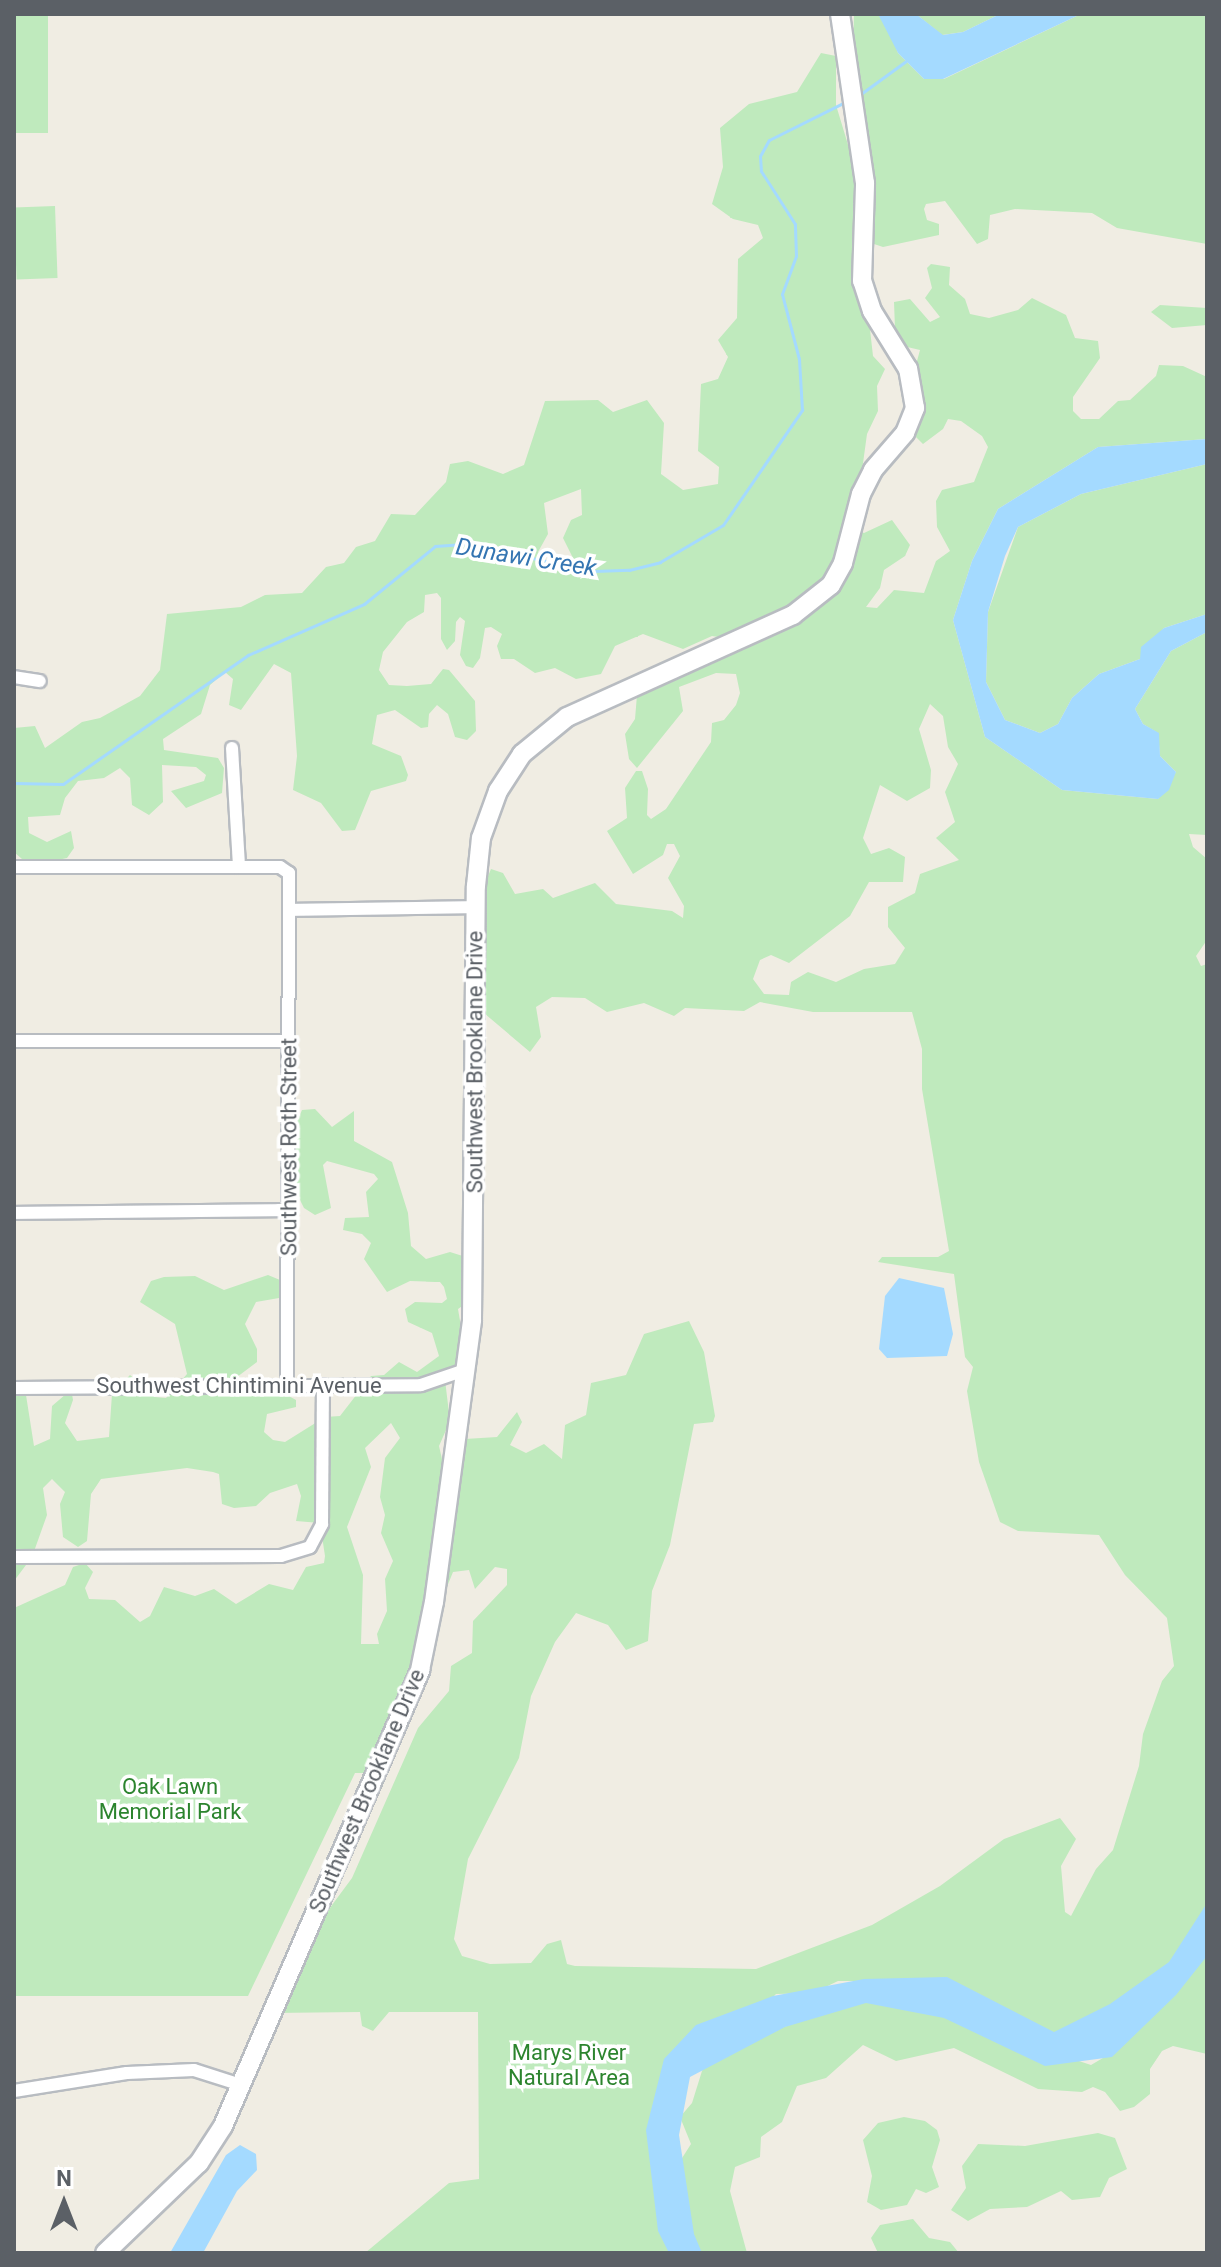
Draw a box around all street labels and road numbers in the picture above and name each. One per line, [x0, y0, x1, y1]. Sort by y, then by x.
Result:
street label: Southwest Brooklane Drive [462, 931, 488, 1193]
street label: Southwest Roth Street [276, 1038, 302, 1256]
street label: Southwest Chintimini Avenue [96, 1373, 382, 1399]
street label: Southwest Brooklane Drive [304, 1665, 430, 1917]

